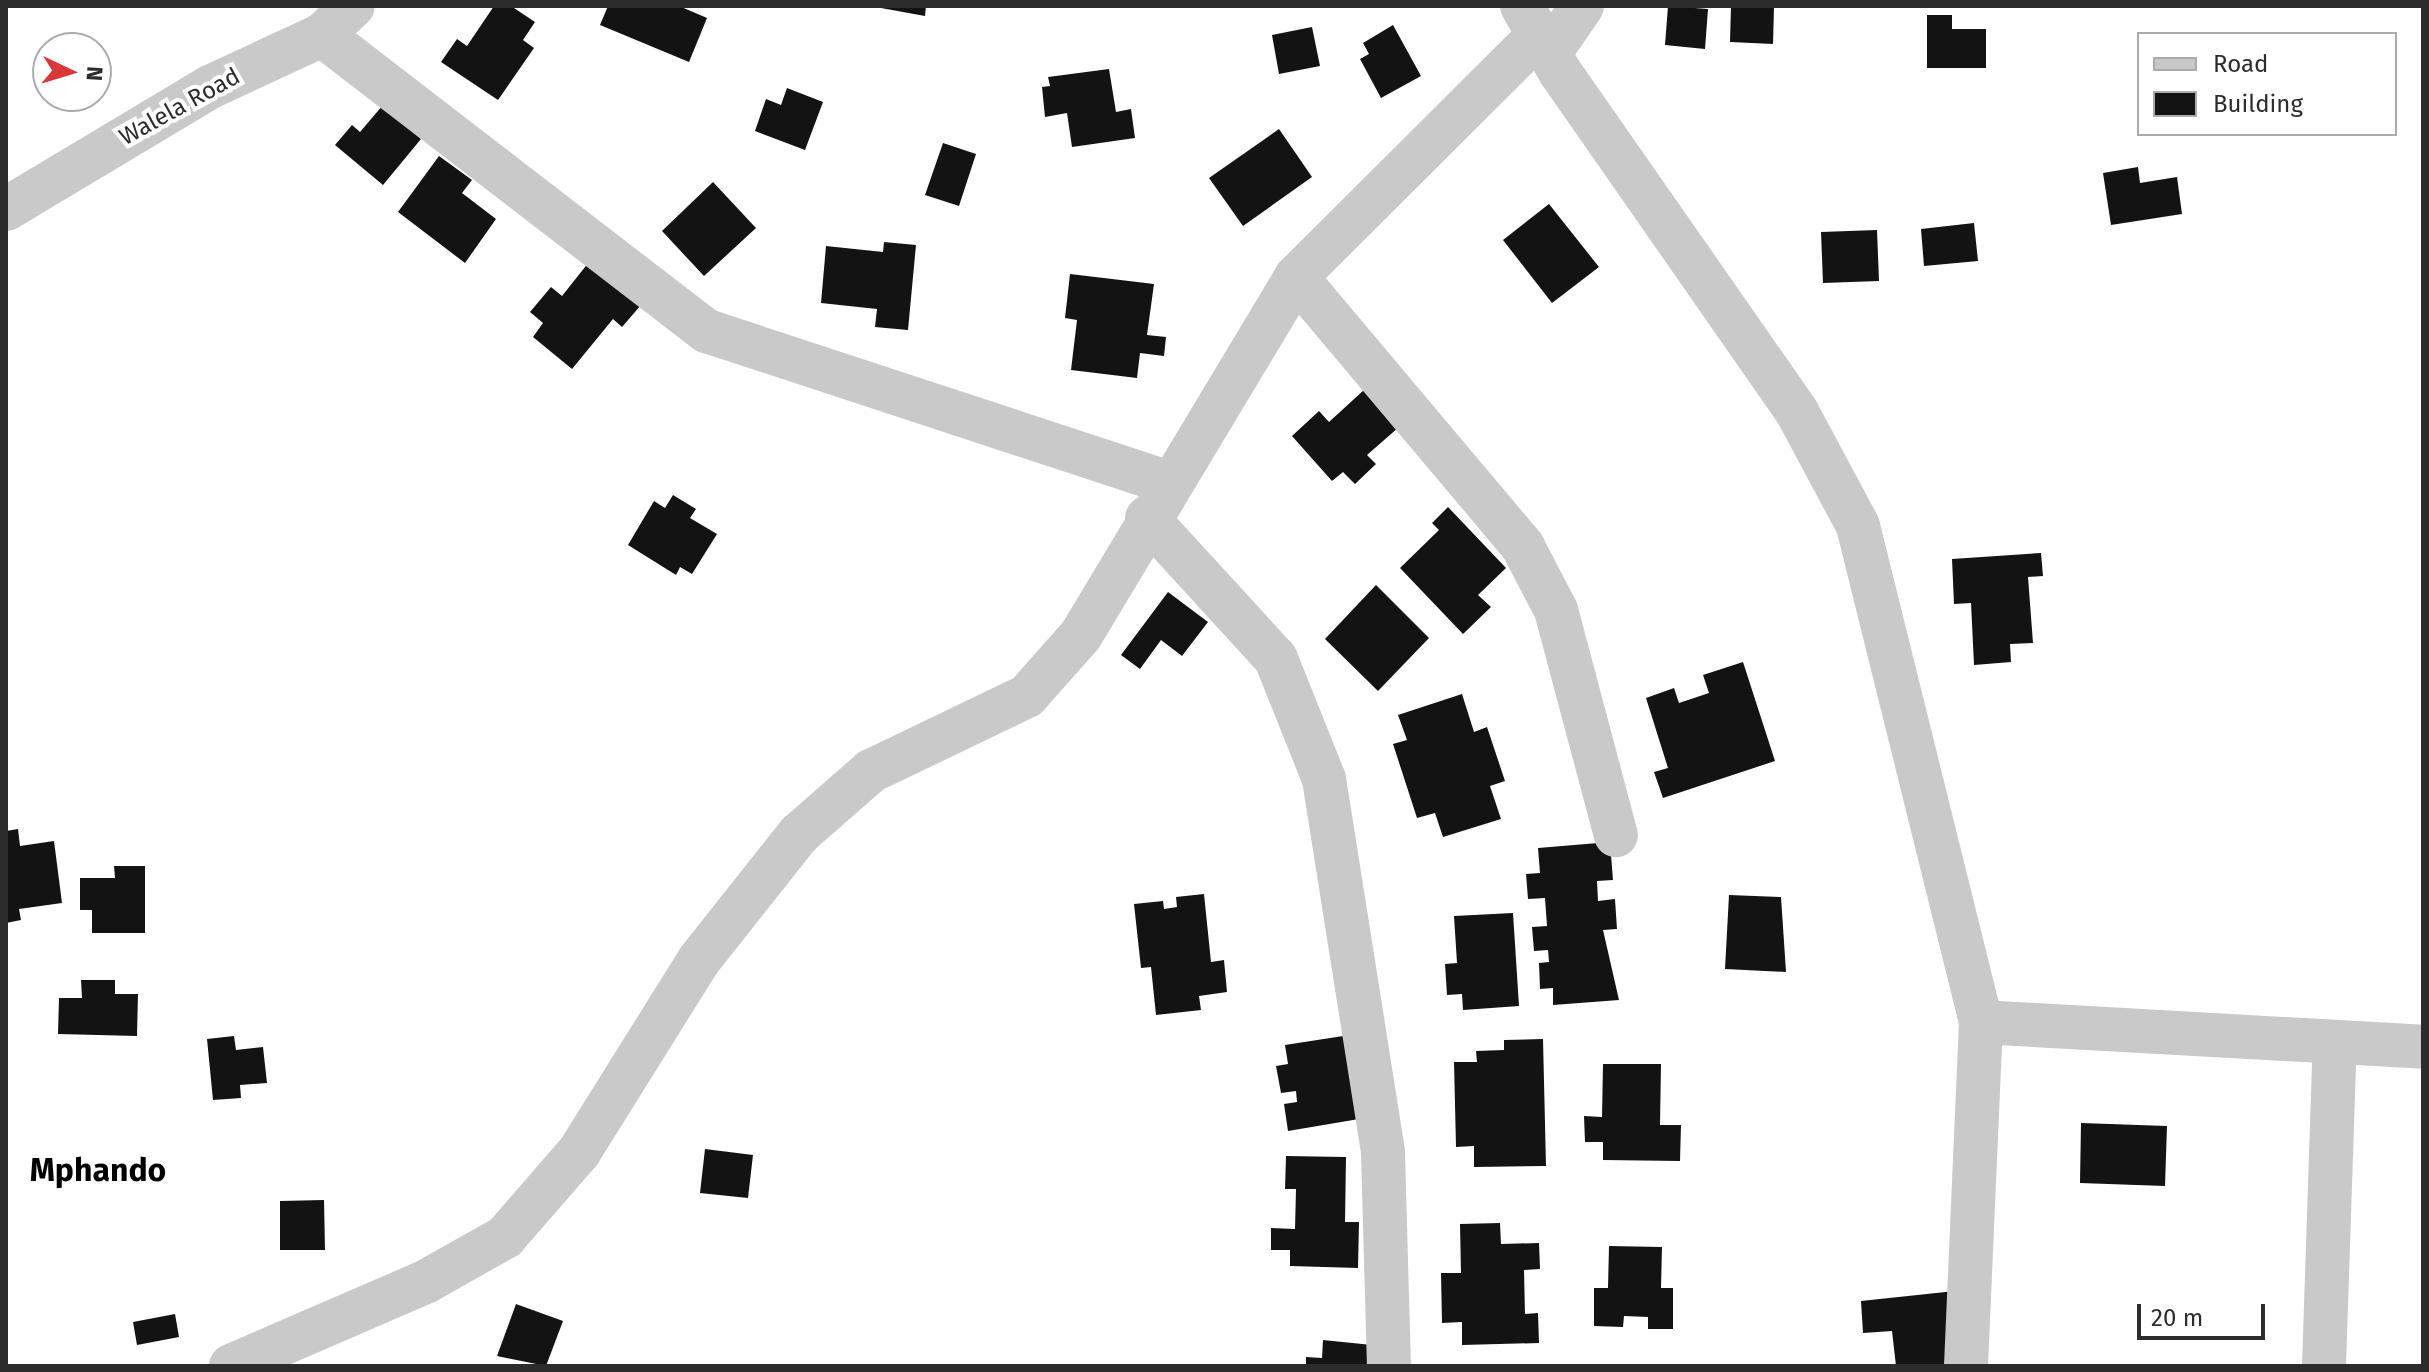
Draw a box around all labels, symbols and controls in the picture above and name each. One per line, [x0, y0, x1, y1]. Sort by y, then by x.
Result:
north arrow [32, 32, 112, 112]
legend [2137, 32, 2397, 136]
text: Road [2213, 50, 2268, 78]
street label: Walela Road [115, 62, 245, 152]
text: N [80, 65, 108, 82]
text: Building [2213, 90, 2303, 118]
district label: Mphando [30, 1151, 166, 1189]
scale bar [2141, 1288, 2269, 1338]
text: 20 m [2151, 1304, 2203, 1332]

